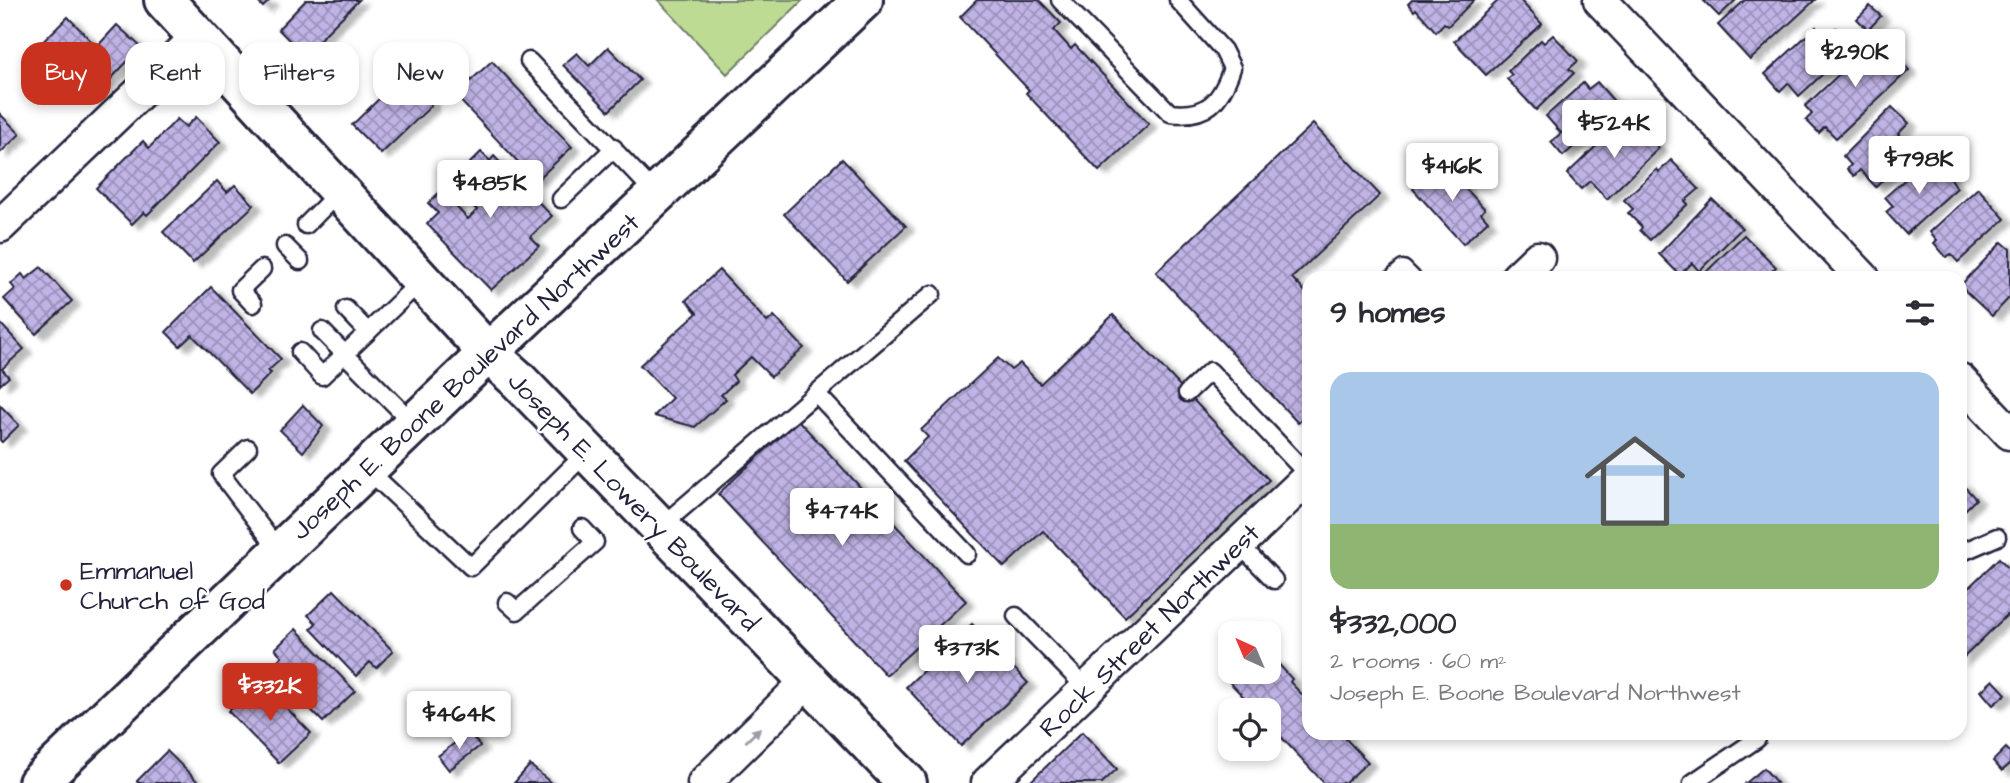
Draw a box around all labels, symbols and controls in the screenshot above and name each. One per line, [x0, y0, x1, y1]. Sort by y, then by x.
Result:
pin: $290K [1806, 29, 1904, 89]
text: $290K [1821, 36, 1889, 68]
chip: Buy [21, 42, 111, 105]
chip: Rent [125, 42, 225, 105]
chip: Filters [239, 42, 359, 105]
chip: New [373, 42, 469, 105]
pin: $524K [1565, 100, 1663, 160]
text: $524K [1578, 107, 1650, 139]
pin: $798K [1870, 136, 1968, 196]
text: $798K [1885, 143, 1953, 175]
pin: $416K [1403, 144, 1501, 203]
text: $416K [1422, 150, 1482, 182]
pin: $485K [441, 160, 539, 220]
text: $485K [453, 167, 527, 199]
street label: Joseph E. Boone Boulevard Northwest [284, 205, 648, 548]
text: 9 homes [1330, 292, 1445, 334]
icon: filters [1901, 294, 1939, 332]
street label: Joseph E. Lowery Boulevard [498, 364, 767, 641]
icon: home [1572, 418, 1698, 544]
pin: $474K [793, 489, 891, 548]
text: $474K [806, 495, 878, 527]
street label: Rock Street Northwest [1031, 515, 1268, 746]
place label: Emmanuel Church of God [80, 553, 265, 619]
marker: Emmanuel Church of God [58, 577, 74, 593]
text: $332,000 [1330, 603, 1457, 645]
north arrow [1218, 621, 1281, 684]
map controls [1218, 621, 1281, 761]
pin: $373K [918, 626, 1016, 685]
text: $373K [935, 632, 999, 664]
text: 2 rooms · 60 m² [1330, 645, 1507, 677]
pin: $332K [221, 664, 319, 723]
text: $332K [238, 670, 302, 702]
text: Joseph E. Boone Boulevard Northwest [1330, 677, 1741, 709]
pin: $464K [410, 692, 508, 751]
text: $464K [423, 698, 495, 730]
button: locate [1218, 698, 1281, 761]
one-way arrow [744, 728, 761, 744]

